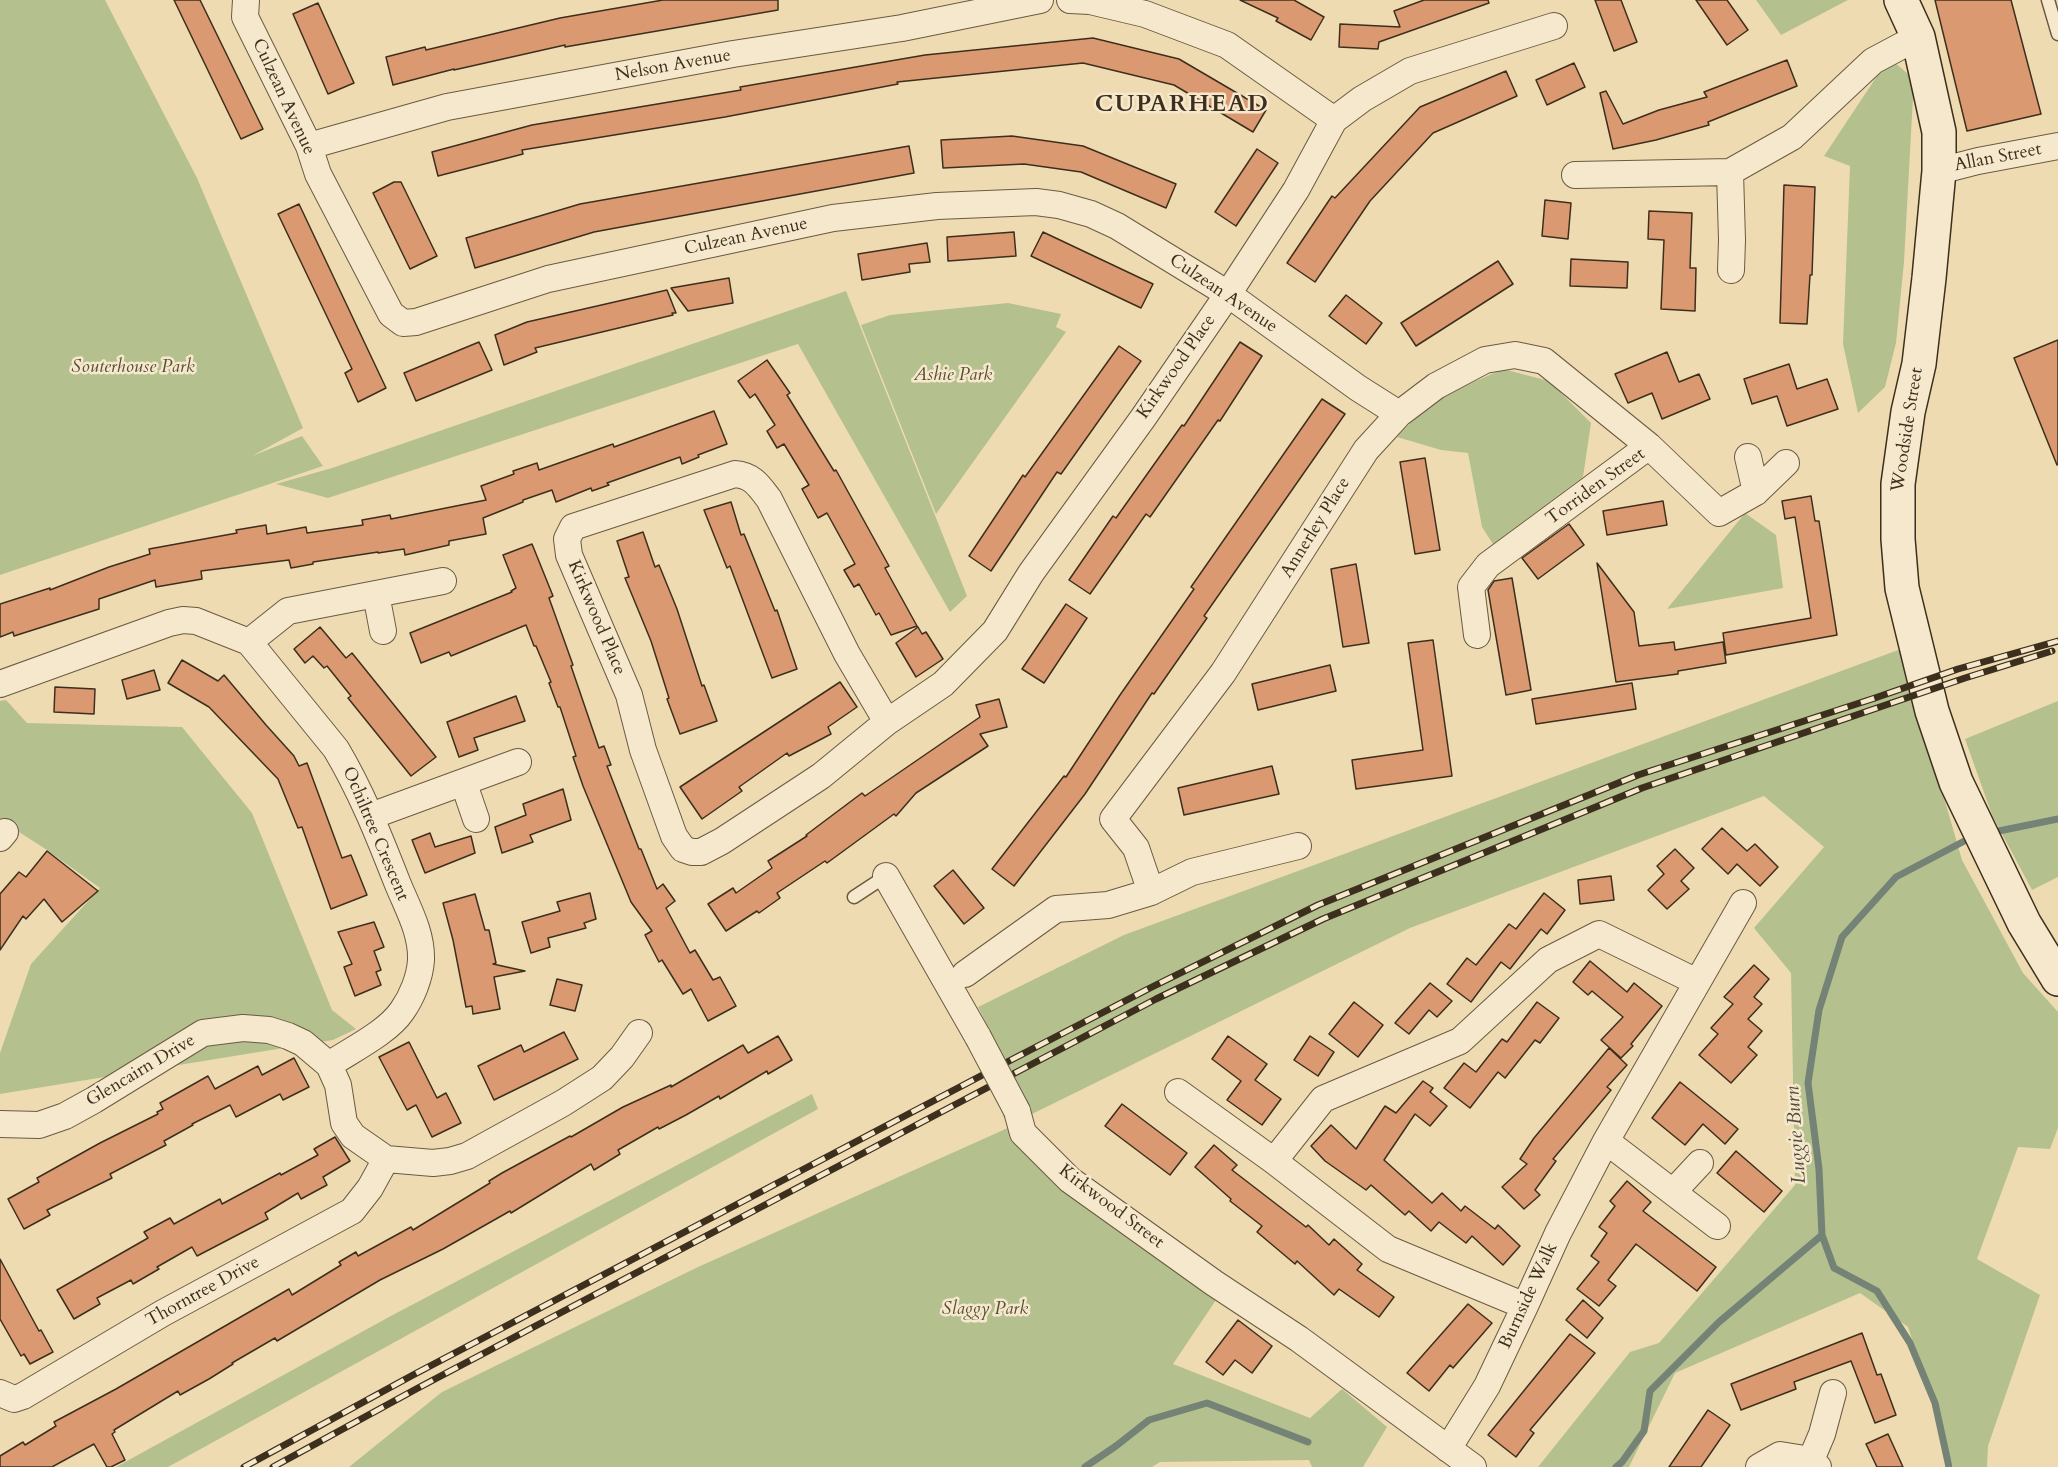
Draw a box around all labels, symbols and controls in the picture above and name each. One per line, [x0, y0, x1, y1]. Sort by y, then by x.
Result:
street label: Culzean Avenue [247, 35, 319, 159]
street label: Nelson Avenue [613, 45, 733, 87]
district label: CUPARHEAD [1095, 91, 1269, 119]
street label: Allan Street [1953, 139, 2043, 177]
street label: Culzean Avenue [682, 213, 810, 261]
street label: Culzean Avenue [1165, 250, 1281, 338]
street label: Kirkwood Place [1133, 311, 1221, 423]
park label: Souterhouse Park [71, 357, 195, 379]
park label: Ashie Park [914, 365, 992, 387]
street label: Woodside Street [1887, 366, 1929, 494]
street label: Torriden Street [1542, 444, 1650, 530]
street label: Annerley Place [1277, 474, 1355, 582]
street label: Kirkwood Place [562, 557, 630, 679]
street label: Ochiltree Crescent [337, 764, 413, 904]
street label: Glencairn Drive [83, 1030, 199, 1112]
water label: Luggie Burn [1782, 1085, 1812, 1185]
street label: Kirkwood Street [1054, 1160, 1168, 1254]
street label: Burnside Walk [1495, 1240, 1563, 1352]
street label: Thorntree Drive [142, 1252, 264, 1332]
park label: Slaggy Park [942, 1299, 1028, 1321]

